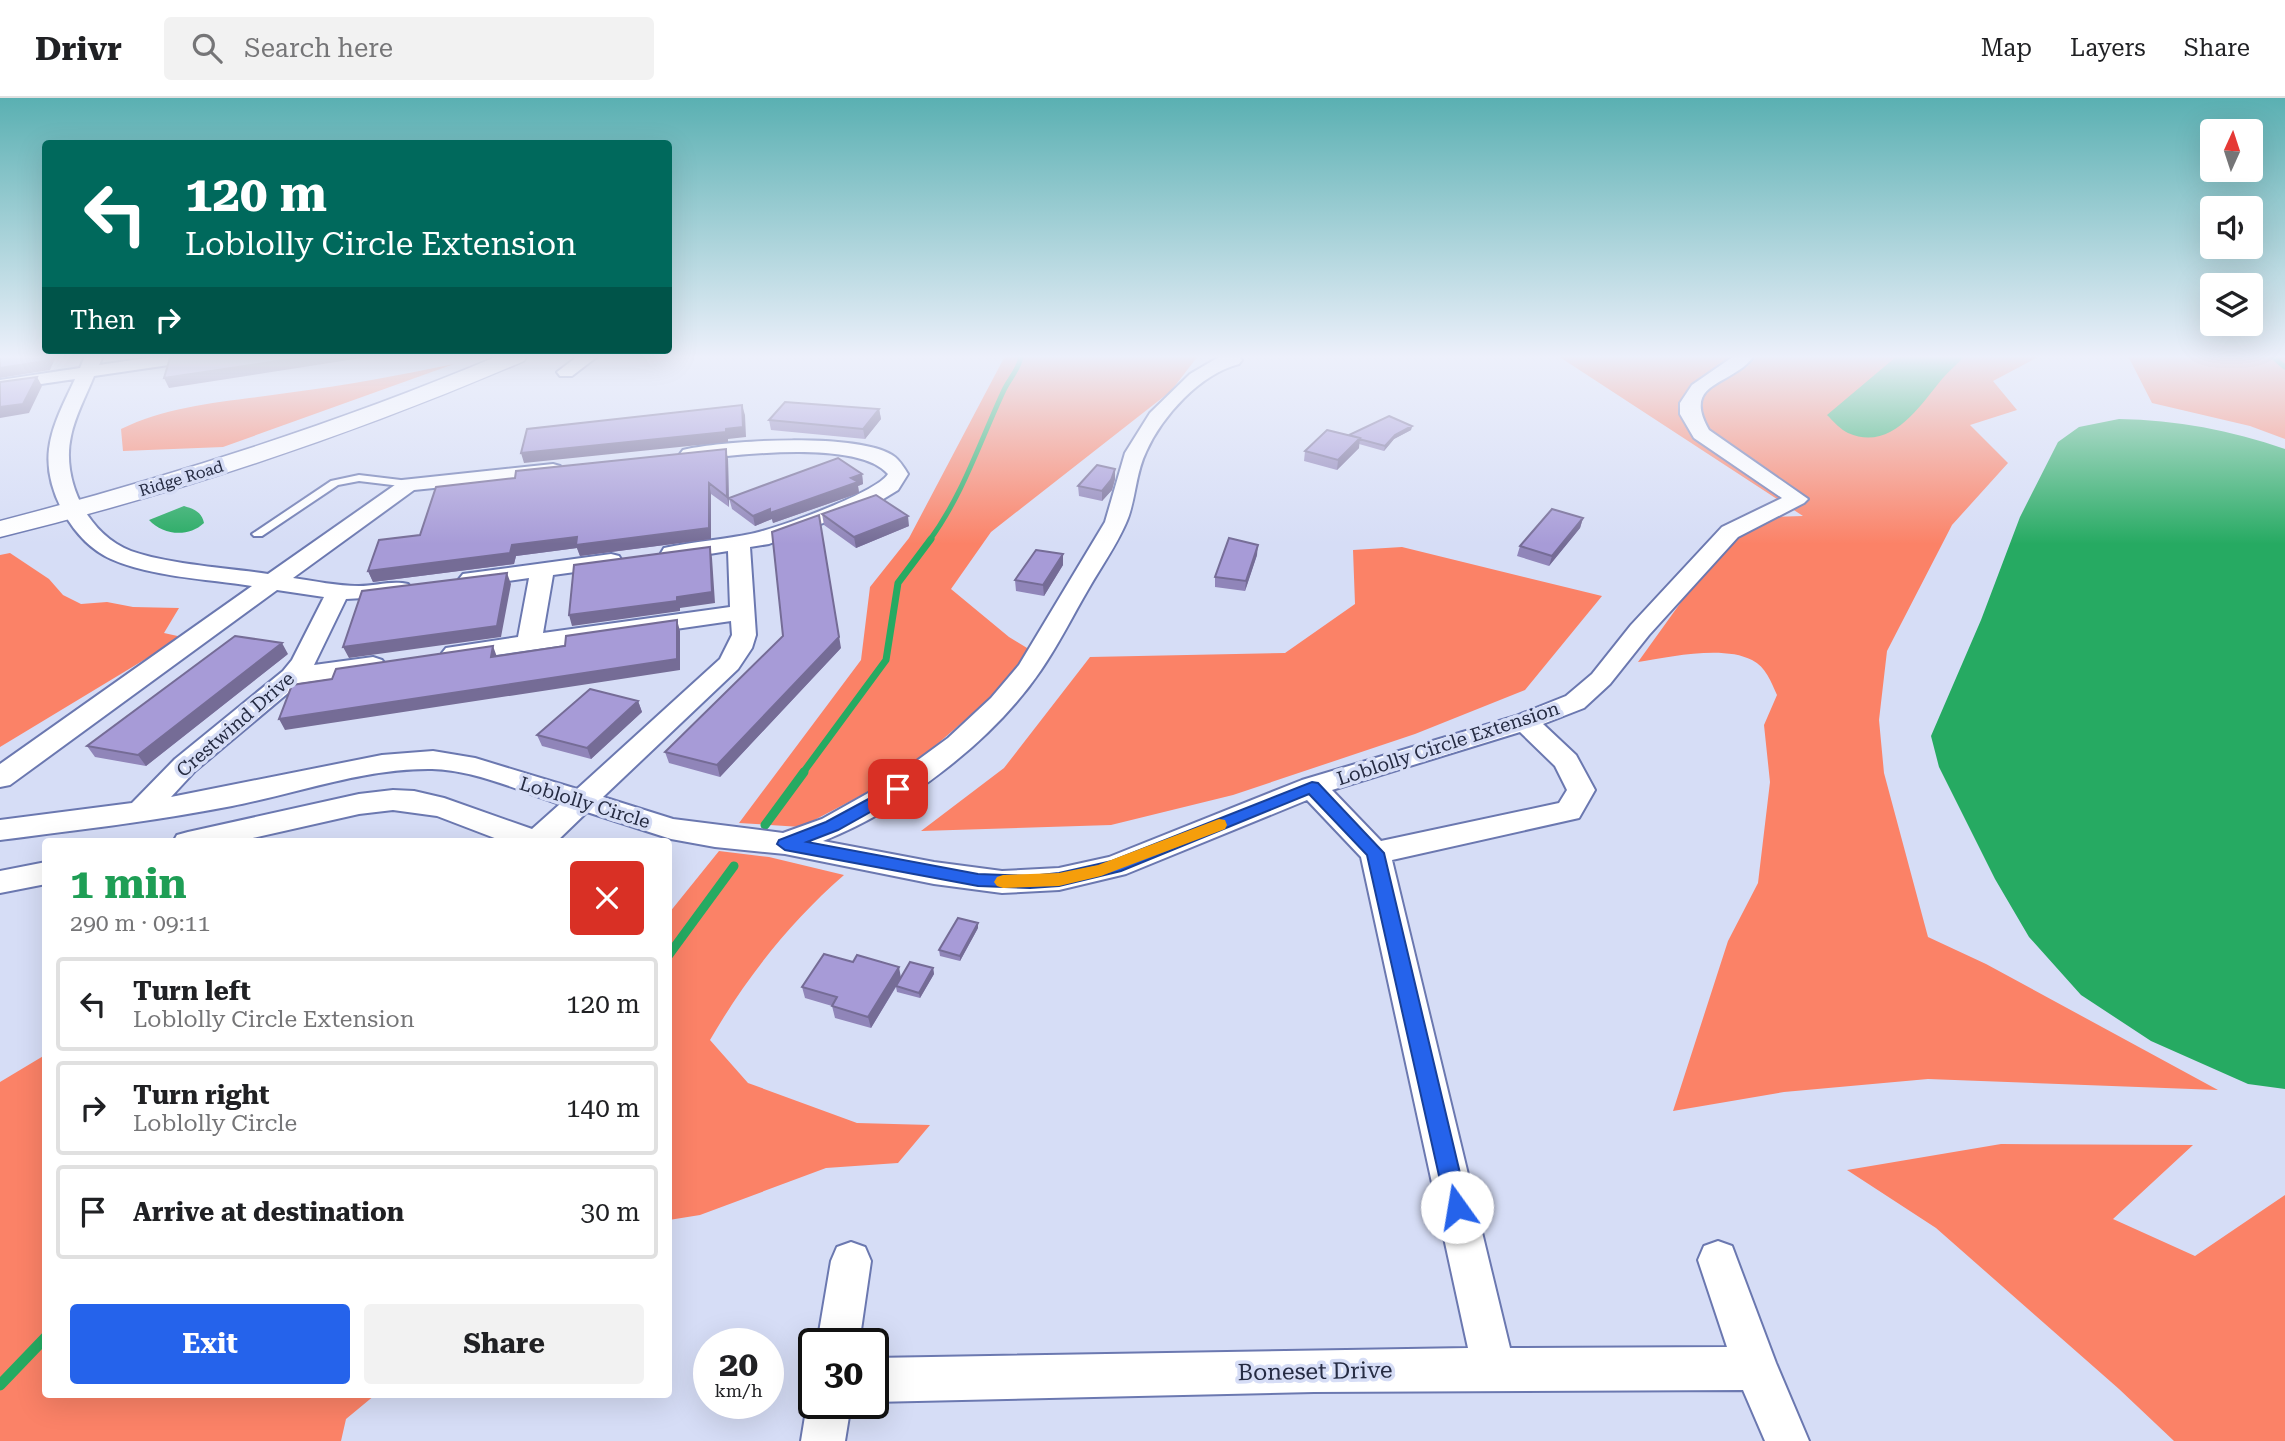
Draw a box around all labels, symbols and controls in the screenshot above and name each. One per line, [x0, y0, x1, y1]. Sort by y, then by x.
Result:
search box [164, 17, 654, 80]
text: Drivr [35, 29, 122, 68]
icon: search [188, 29, 226, 67]
text: Search here [244, 33, 393, 63]
text: Map [1981, 34, 2032, 62]
text: Layers [2070, 34, 2146, 62]
text: Share [2184, 34, 2250, 62]
north arrow [2200, 119, 2263, 182]
map controls [2200, 119, 2263, 336]
text: 120 m [185, 166, 327, 223]
icon: left [70, 168, 161, 259]
button: sound [2200, 196, 2263, 259]
text: Loblolly Circle Extension [185, 225, 577, 263]
button: layers [2200, 273, 2263, 336]
icon: right [149, 301, 187, 339]
text: Then [70, 305, 135, 335]
street label: Ridge Road [137, 457, 226, 500]
street label: Crestwind Drive [172, 667, 299, 782]
street label: Loblolly Circle Extension [1334, 697, 1562, 790]
pin [868, 759, 928, 819]
icon: arrive [879, 770, 917, 808]
street label: Loblolly Circle [517, 772, 653, 833]
text: 1 min [70, 859, 187, 908]
button: close [570, 861, 644, 935]
text: 290 m · 09:11 [70, 910, 210, 937]
text: Turn left [133, 976, 251, 1006]
icon: left [74, 985, 112, 1023]
text: 120 m [566, 989, 640, 1019]
text: Loblolly Circle Extension [133, 1006, 415, 1033]
text: Turn right [133, 1080, 269, 1110]
icon: right [74, 1089, 112, 1127]
text: 140 m [566, 1093, 640, 1123]
text: Loblolly Circle [133, 1110, 297, 1137]
position arrow [1420, 1170, 1494, 1244]
icon: arrive [74, 1193, 112, 1231]
text: Arrive at destination [133, 1197, 404, 1227]
text: 30 m [581, 1197, 640, 1227]
button: Exit [70, 1304, 350, 1384]
button: Share [364, 1304, 644, 1384]
speed limit sign: 30 [798, 1328, 889, 1419]
text: 20 [719, 1344, 758, 1385]
street label: Boneset Drive [1237, 1357, 1393, 1386]
text: km/h [714, 1380, 763, 1401]

